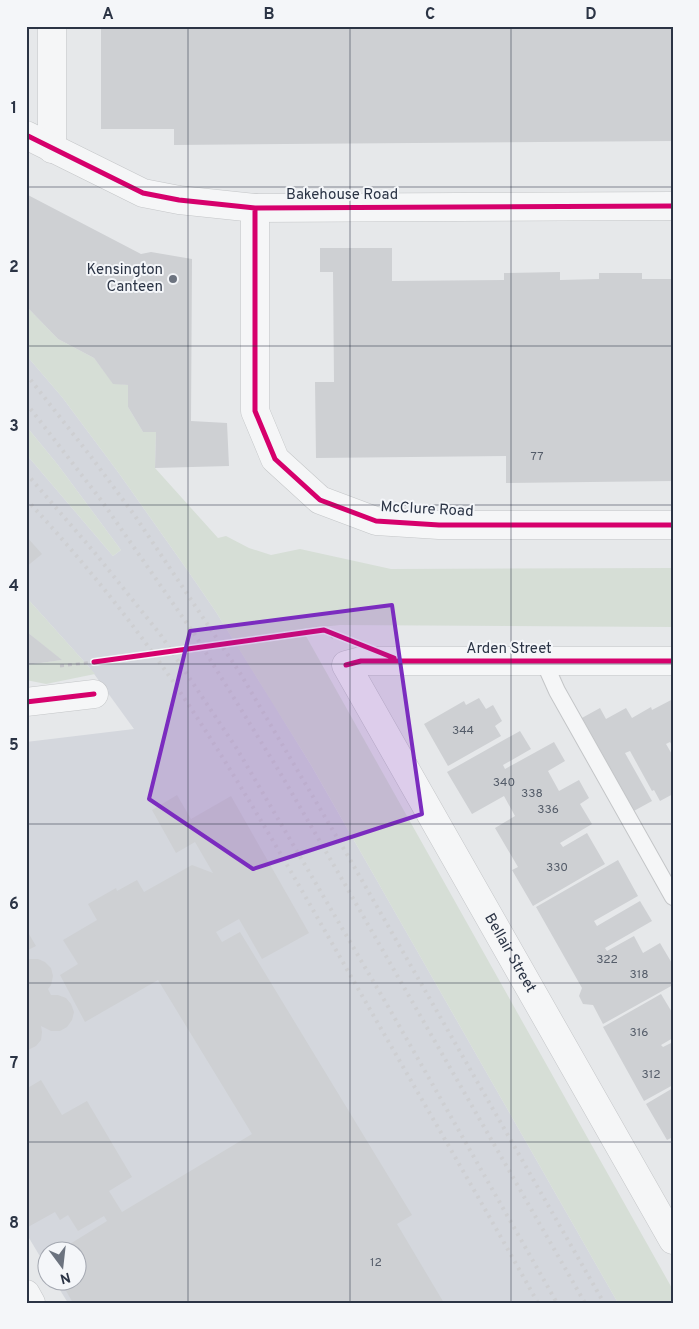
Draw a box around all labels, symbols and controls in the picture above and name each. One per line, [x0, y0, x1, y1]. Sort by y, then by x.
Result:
text: A [102, 5, 114, 25]
text: B [263, 5, 275, 25]
text: C [425, 5, 435, 25]
text: D [585, 5, 597, 25]
text: 1 [11, 99, 17, 119]
street label: Bakehouse Road [286, 186, 398, 205]
text: 2 [9, 258, 19, 278]
place label: Kensington Canteen [87, 261, 163, 297]
marker: Kensington Canteen [167, 273, 179, 285]
text: 3 [9, 417, 19, 437]
house number: 77 [531, 449, 543, 465]
street label: McClure Road [380, 498, 474, 522]
text: 4 [9, 577, 19, 597]
street label: Arden Street [466, 640, 552, 659]
house number: 344 [452, 723, 474, 739]
text: 5 [9, 736, 19, 756]
house number: 340 [493, 775, 515, 791]
house number: 338 [521, 786, 543, 802]
house number: 336 [537, 802, 559, 818]
house number: 330 [546, 860, 568, 876]
text: 6 [9, 895, 19, 915]
street label: Bellair Street [480, 910, 540, 996]
house number: 322 [596, 952, 618, 968]
house number: 318 [629, 967, 649, 983]
house number: 316 [630, 1025, 648, 1041]
text: 7 [10, 1054, 18, 1074]
house number: 312 [641, 1067, 661, 1083]
text: 8 [9, 1214, 19, 1234]
north arrow [38, 1242, 88, 1292]
house number: 12 [370, 1255, 382, 1271]
text: N [58, 1268, 72, 1287]

